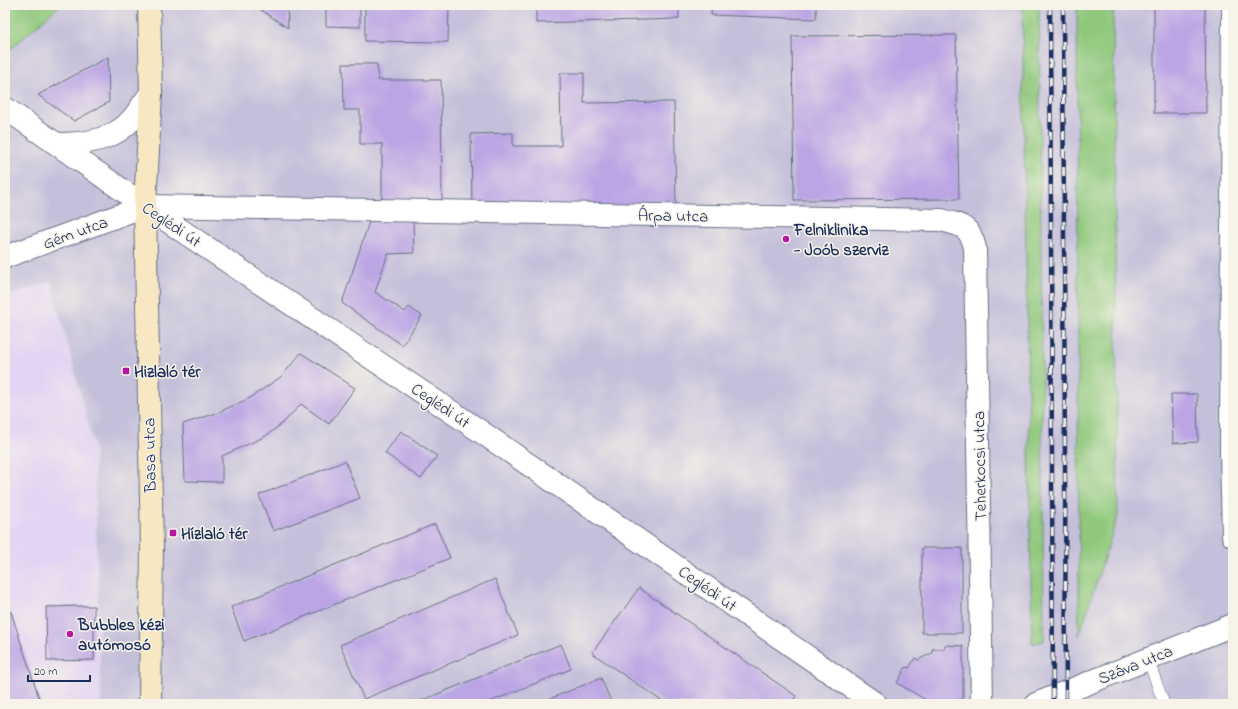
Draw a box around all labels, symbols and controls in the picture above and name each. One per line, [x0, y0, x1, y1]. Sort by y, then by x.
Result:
street label: Ceglédi út [135, 196, 206, 256]
street label: Árpa utca [637, 203, 708, 230]
street label: Gém utca [39, 210, 112, 257]
place label: Felniklinika - Joób szerviz [793, 218, 890, 263]
marker: Felniklinika - Joób szerviz [781, 234, 791, 244]
place label: Hizlaló tér [134, 360, 201, 385]
marker: Hizlaló tér [121, 366, 131, 376]
street label: Ceglédi út [404, 377, 475, 437]
street label: Teherkocsi utca [967, 411, 994, 521]
street label: Basa utca [137, 417, 164, 494]
place label: Hízlaló tér [181, 522, 248, 547]
marker: Hízlaló tér [168, 528, 178, 538]
street label: Ceglédi út [672, 560, 742, 620]
place label: Bubbles kézi autómosó [77, 613, 165, 658]
marker: Bubbles kézi autómosó [65, 629, 75, 639]
street label: Száva utca [1094, 639, 1177, 692]
scale bar [28, 657, 90, 683]
text: 20 m [34, 663, 57, 681]

